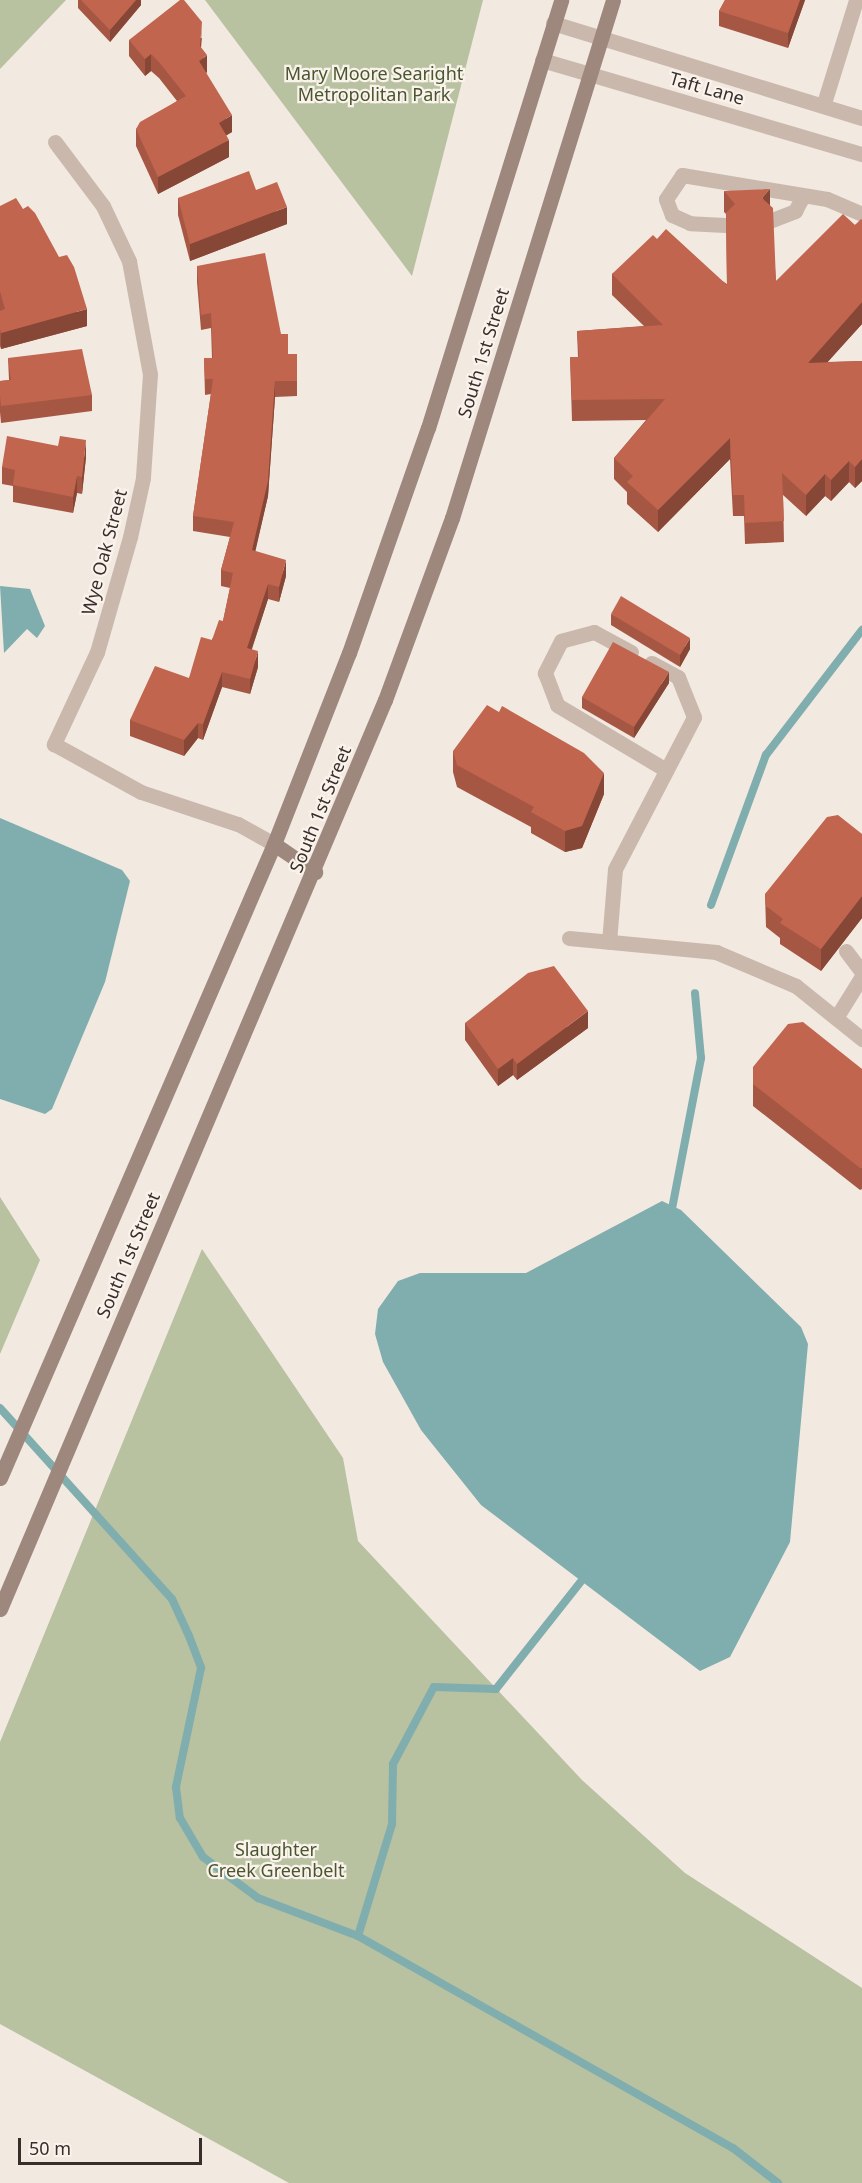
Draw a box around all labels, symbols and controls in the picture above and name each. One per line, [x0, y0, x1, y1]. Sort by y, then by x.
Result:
park label: Mary Moore Searight Metropolitan Park [285, 63, 463, 106]
street label: Taft Lane [667, 67, 747, 109]
street label: South 1st Street [453, 286, 513, 420]
street label: Wye Oak Street [77, 487, 131, 617]
street label: South 1st Street [285, 743, 355, 875]
street label: South 1st Street [92, 1189, 164, 1321]
park label: Slaughter Creek Greenbelt [207, 1839, 345, 1882]
scale bar [21, 2126, 206, 2164]
text: 50 m [29, 2136, 71, 2160]

